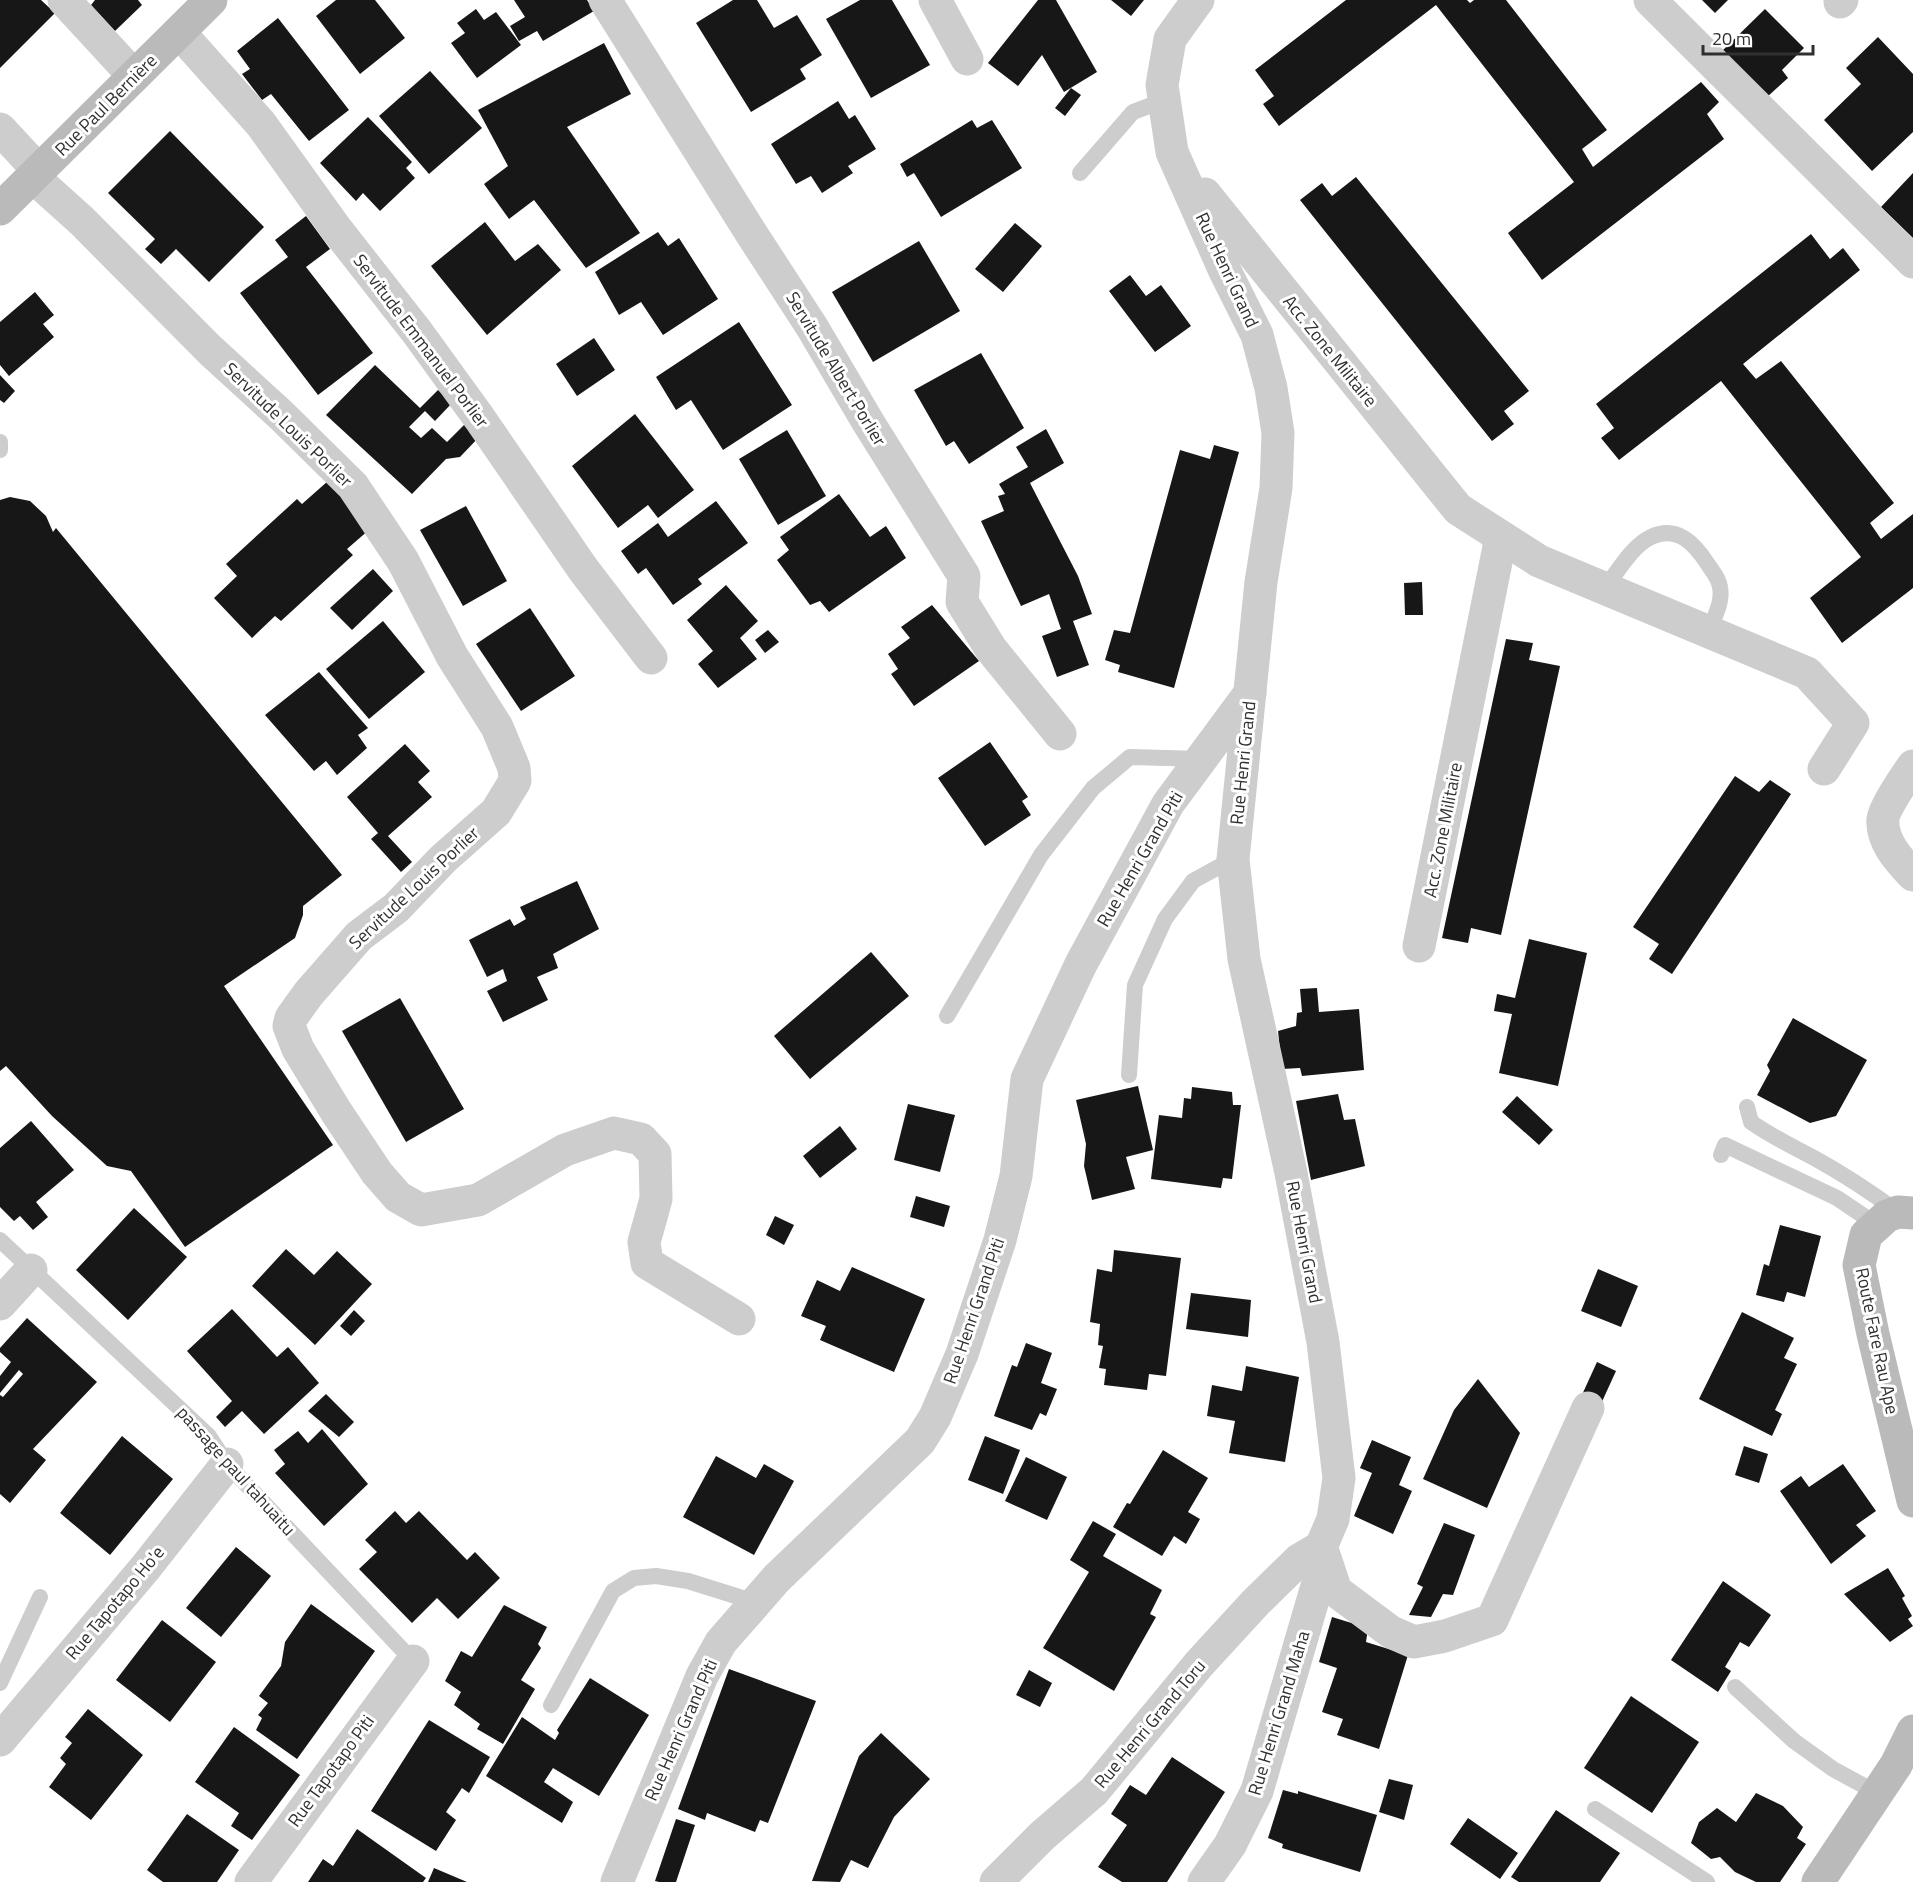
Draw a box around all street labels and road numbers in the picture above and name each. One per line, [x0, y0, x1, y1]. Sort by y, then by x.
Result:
street label: Rue Paul Bernière [48, 47, 163, 162]
street label: Rue Henri Grand [1189, 208, 1266, 332]
street label: Servitude Emmanuel Porlier [347, 248, 496, 433]
street label: Servitude Albert Porlier [780, 286, 893, 451]
street label: Acc. Zone Militaire [1277, 289, 1384, 413]
street label: Servitude Louis Porlier [218, 356, 359, 493]
street label: Rue Henri Grand [1223, 700, 1262, 826]
street label: Acc. Zone Militaire [1416, 760, 1469, 900]
street label: Rue Henri Grand Piti [1090, 786, 1189, 932]
street label: Servitude Louis Porlier [342, 820, 485, 955]
street label: Rue Henri Grand [1279, 1178, 1330, 1305]
street label: Rue Henri Grand Piti [936, 1234, 1011, 1388]
street label: Route Fare Rau Ape [1849, 1265, 1906, 1417]
street label: passage paul tahuaitu [171, 1400, 302, 1541]
street label: Rue Tapotapo Ho'e [59, 1540, 170, 1666]
street label: Rue Henri Grand Maha [1241, 1627, 1316, 1799]
street label: Rue Henri Grand Toru [1087, 1653, 1212, 1794]
street label: Rue Henri Grand Piti [637, 1654, 724, 1805]
street label: Rue Tapotapo Piti [281, 1709, 380, 1832]

